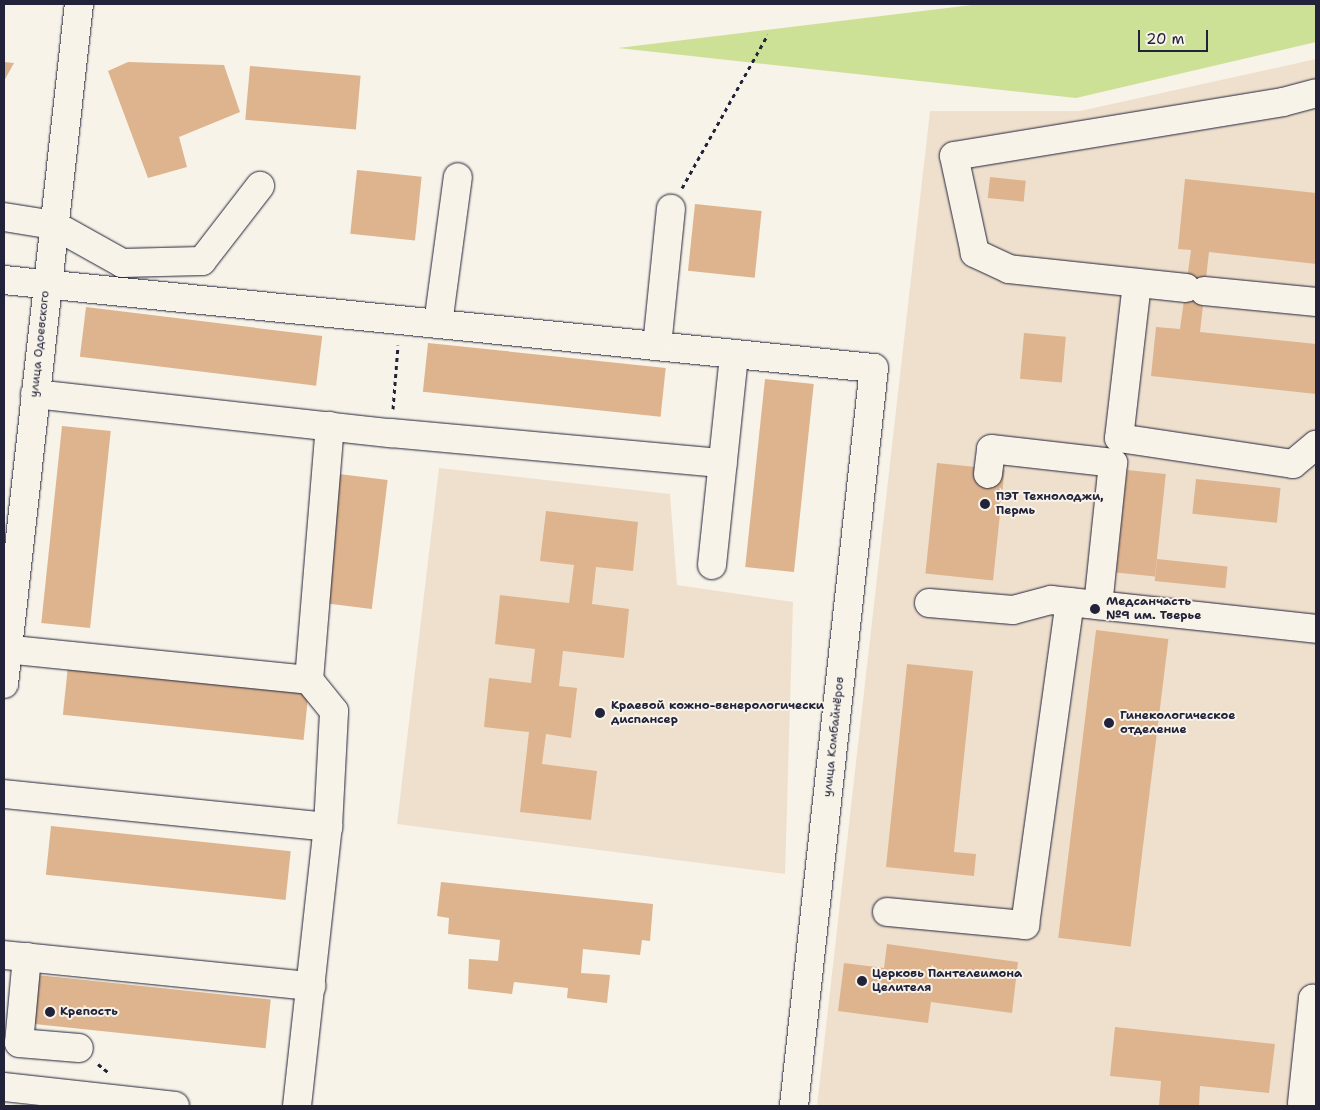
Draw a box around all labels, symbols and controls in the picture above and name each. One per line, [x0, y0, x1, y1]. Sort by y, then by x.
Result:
scale bar [1140, 20, 1210, 52]
text: 20 m [1146, 29, 1185, 49]
street label: улица Одоевского [27, 290, 53, 398]
place label: ПЭТ Технолоджи, Пермь [996, 490, 1104, 518]
marker: ПЭТ Технолоджи, Пермь [978, 497, 992, 511]
place label: Медсанчасть №9 им. Тверье [1106, 595, 1201, 623]
marker: Медсанчасть №9 им. Тверье [1088, 602, 1102, 616]
street label: улица Комбайнёров [821, 676, 847, 798]
place label: Краевой кожно-венерологически диспансер [611, 699, 824, 727]
marker: Краевой кожно-венерологически диспансер [593, 706, 607, 720]
place label: Гинекологическое отделение [1120, 709, 1235, 737]
marker: Гинекологическое отделение [1102, 716, 1116, 730]
place label: Церковь Пантелеимона Целителя [872, 967, 1022, 995]
marker: Церковь Пантелеимона Целителя [856, 975, 868, 987]
place label: Крепость [60, 1005, 118, 1019]
marker: Крепость [44, 1006, 56, 1018]

